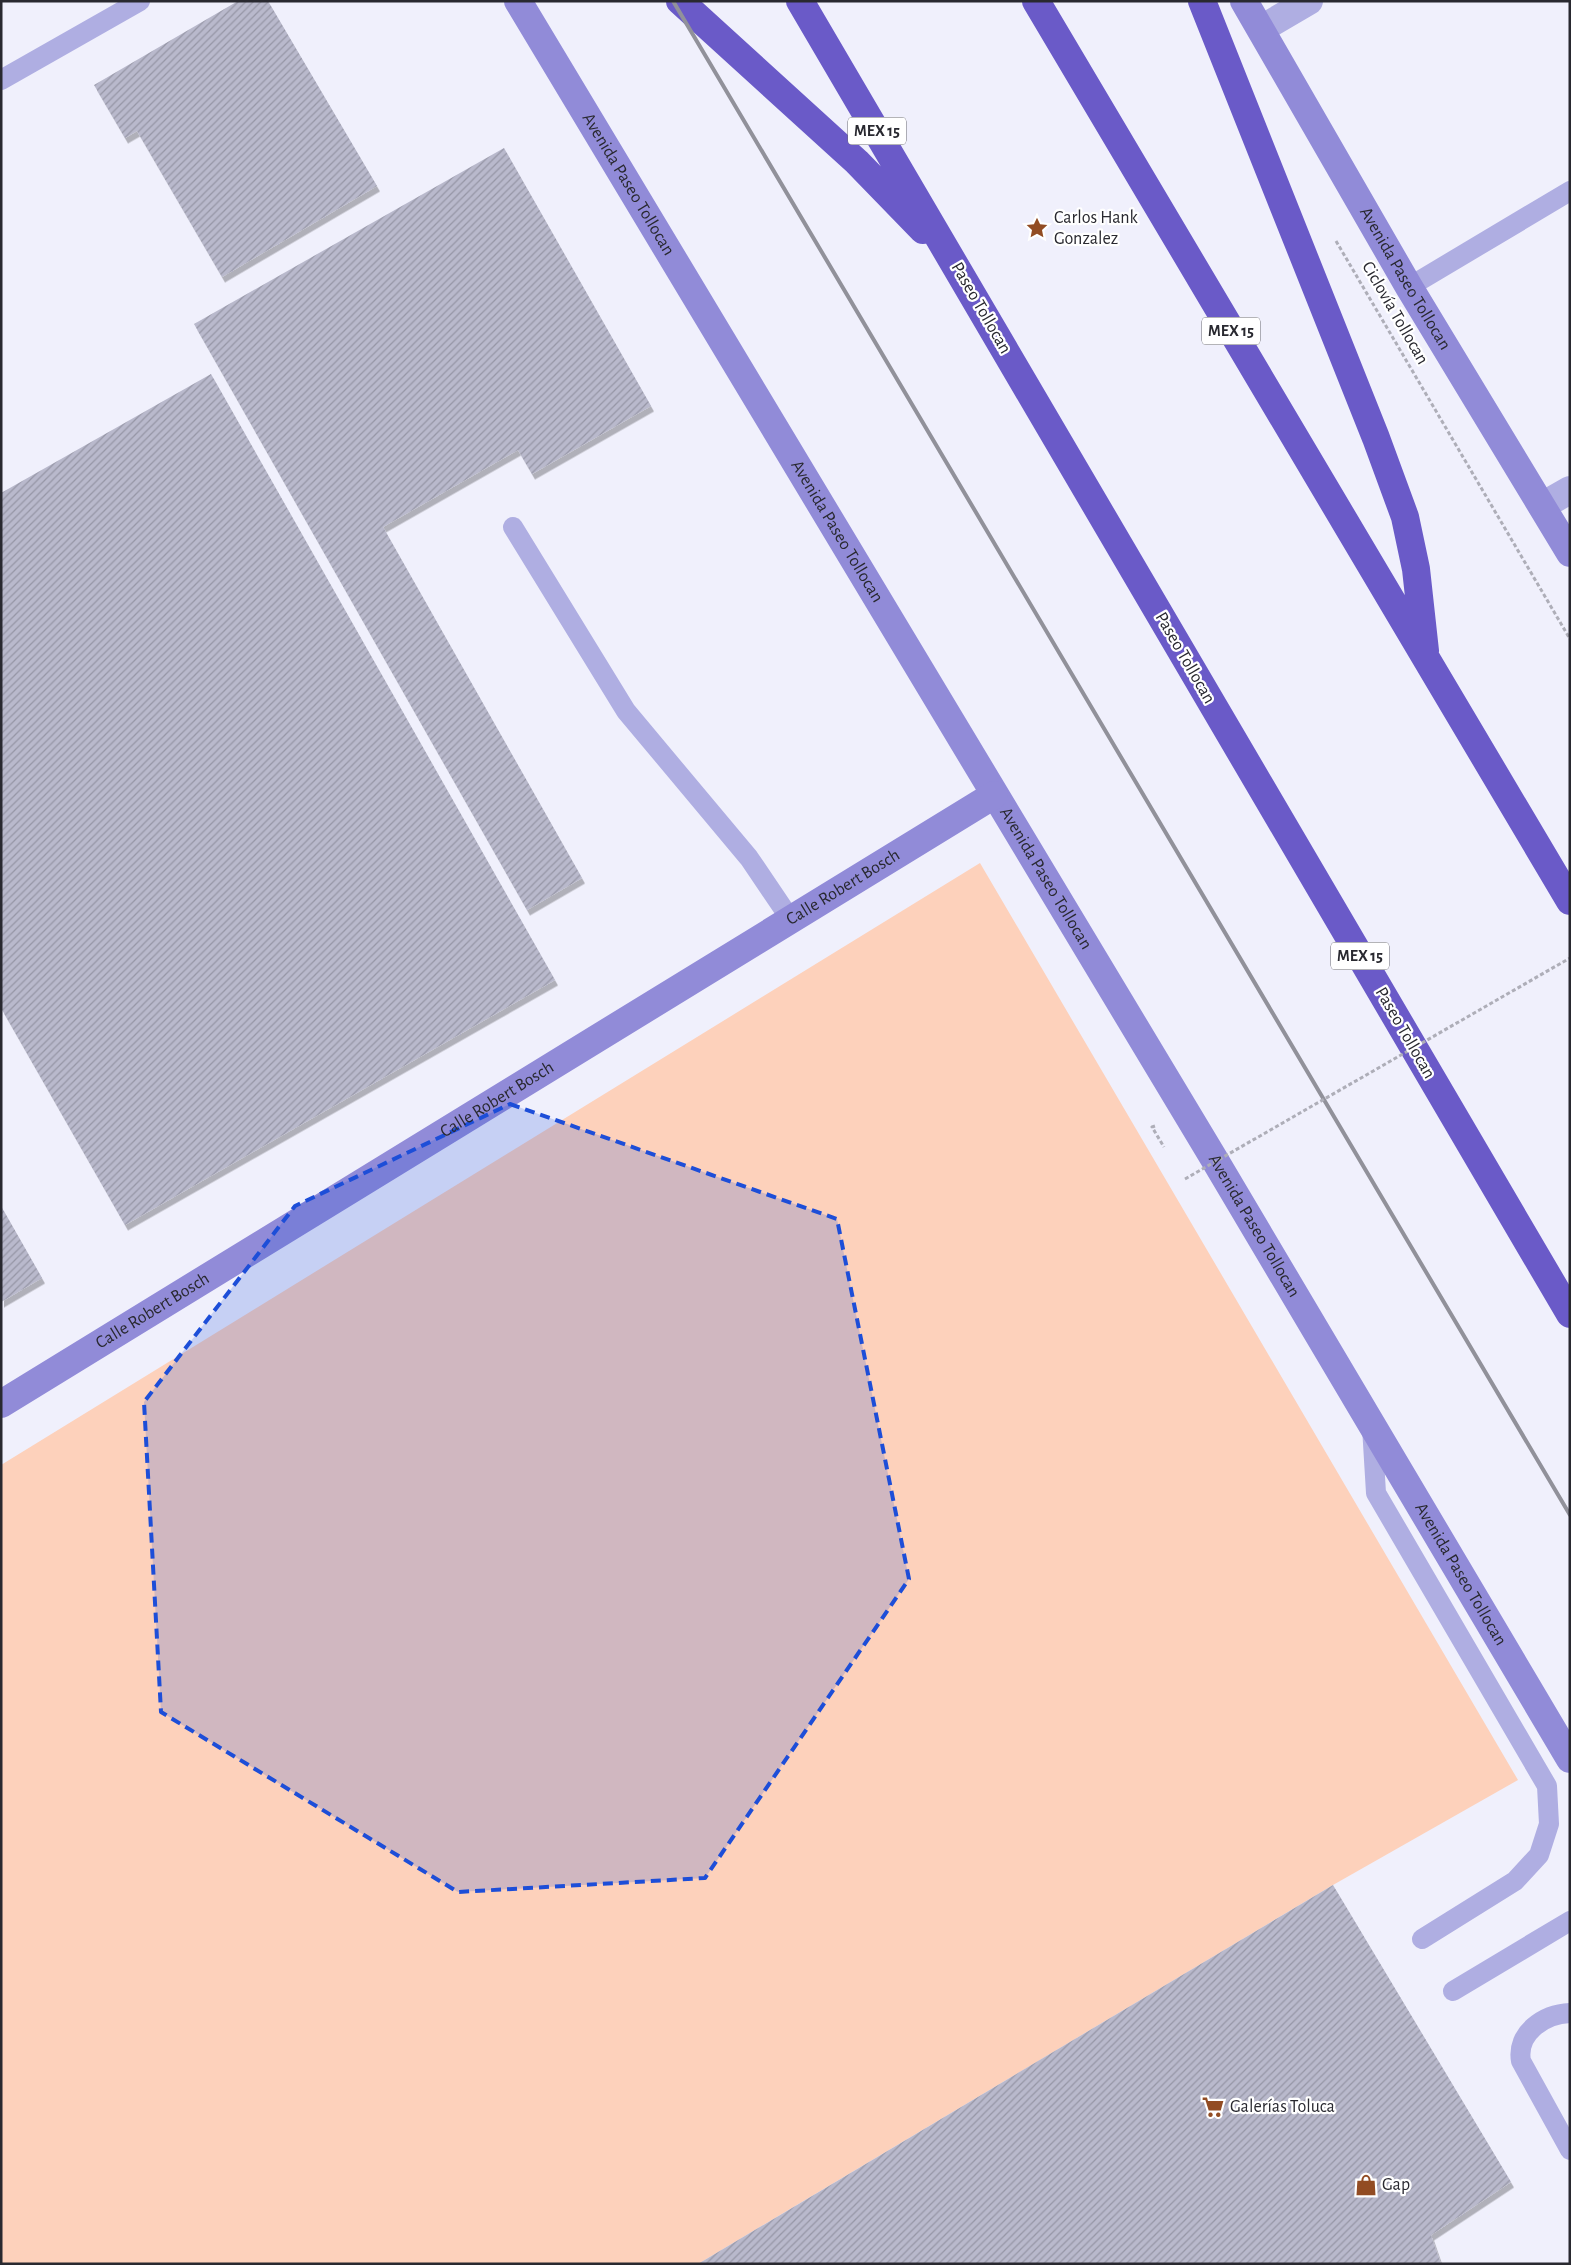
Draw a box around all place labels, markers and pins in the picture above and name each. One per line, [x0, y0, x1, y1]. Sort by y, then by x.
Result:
place label: Carlos Hank Gonzalez [1054, 209, 1139, 248]
place icon: Carlos Hank Gonzalez [1024, 215, 1050, 241]
supermarket icon: Galerías Toluca [1200, 2094, 1226, 2120]
place label: Galerías Toluca [1230, 2098, 1335, 2116]
shop icon: Gap [1353, 2172, 1379, 2198]
place label: Gap [1382, 2176, 1410, 2194]

